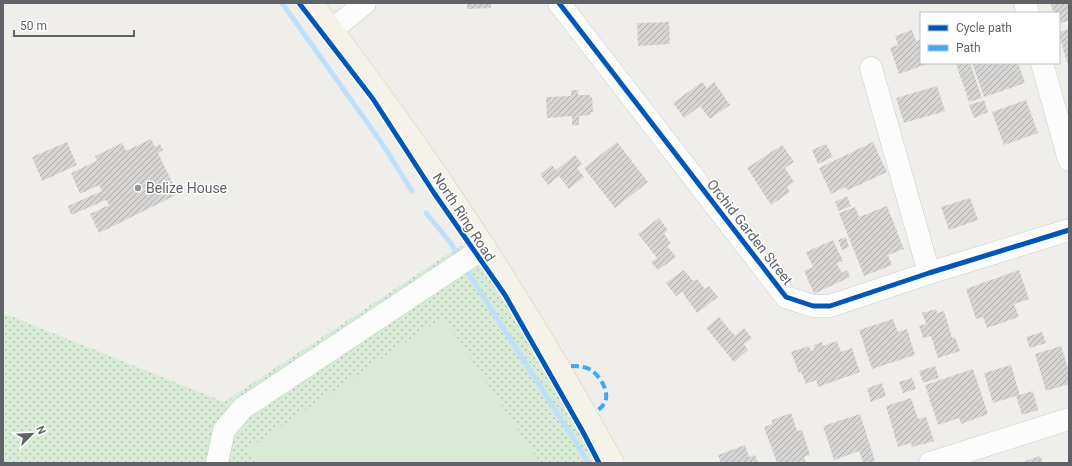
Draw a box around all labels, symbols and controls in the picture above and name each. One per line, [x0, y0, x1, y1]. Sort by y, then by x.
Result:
scale bar [14, 12, 134, 38]
legend [920, 12, 1060, 64]
text: 50 m [20, 19, 47, 33]
text: Cycle path [956, 21, 1012, 35]
text: Path [956, 41, 981, 55]
street label: North Ring Road [430, 170, 498, 264]
street label: Orchid Garden Street [704, 176, 796, 288]
place label: Belize House [146, 180, 227, 196]
marker: Belize House [133, 183, 143, 193]
north arrow [12, 414, 52, 454]
text: N [33, 424, 48, 437]

